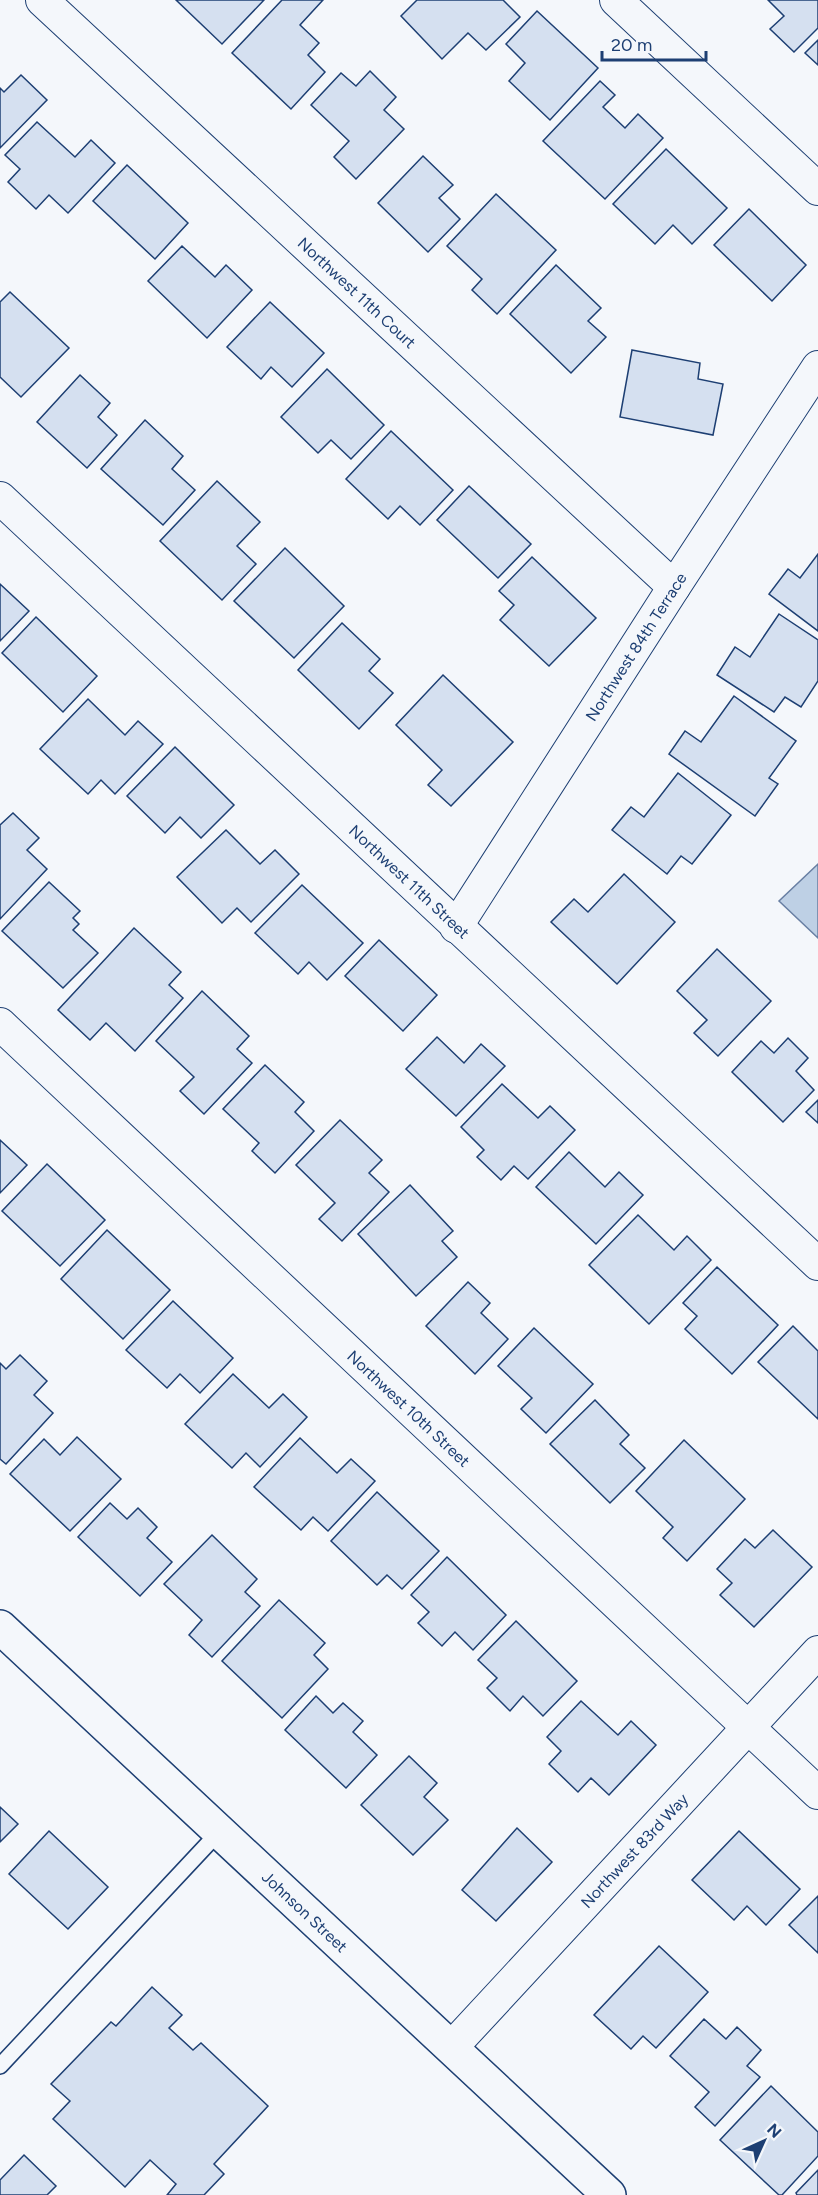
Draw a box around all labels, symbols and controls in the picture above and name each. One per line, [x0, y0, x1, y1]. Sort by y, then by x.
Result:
scale bar [602, 24, 706, 62]
text: 20 m [611, 34, 652, 56]
street label: Northwest 11th Court [294, 233, 420, 352]
street label: Northwest 84th Terrace [581, 569, 690, 724]
street label: Northwest 11th Street [345, 821, 474, 942]
street label: Northwest 10th Street [343, 1346, 474, 1470]
street label: Northwest 83rd Way [577, 1789, 692, 1912]
street label: Johnson Street [258, 1867, 352, 1956]
north arrow [734, 2111, 794, 2171]
text: N [763, 2120, 785, 2142]

